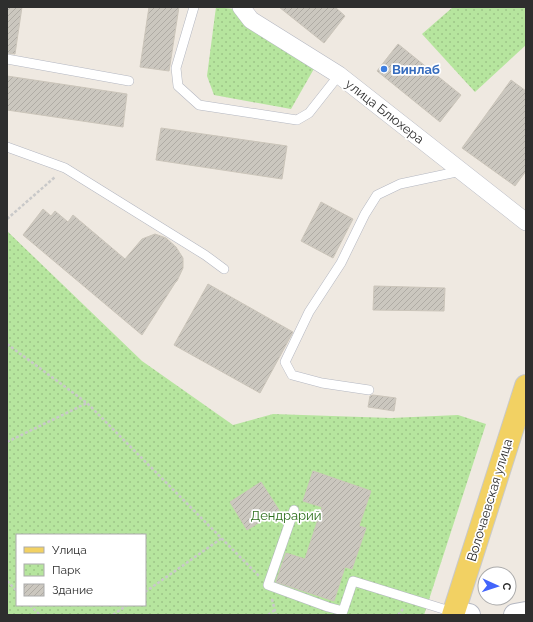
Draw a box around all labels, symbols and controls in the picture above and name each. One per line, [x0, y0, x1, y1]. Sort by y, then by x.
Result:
place label: Винлаб [392, 62, 440, 77]
marker: Винлаб [379, 64, 389, 74]
street label: улица Блюхера [342, 76, 427, 147]
street label: Волочаевская улица [464, 437, 515, 563]
park label: Дендрарий [250, 508, 322, 523]
legend [16, 534, 146, 606]
text: Улица [52, 543, 87, 557]
text: Парк [52, 563, 81, 577]
north arrow [477, 566, 517, 606]
text: С [500, 582, 513, 591]
text: Здание [52, 583, 93, 597]

